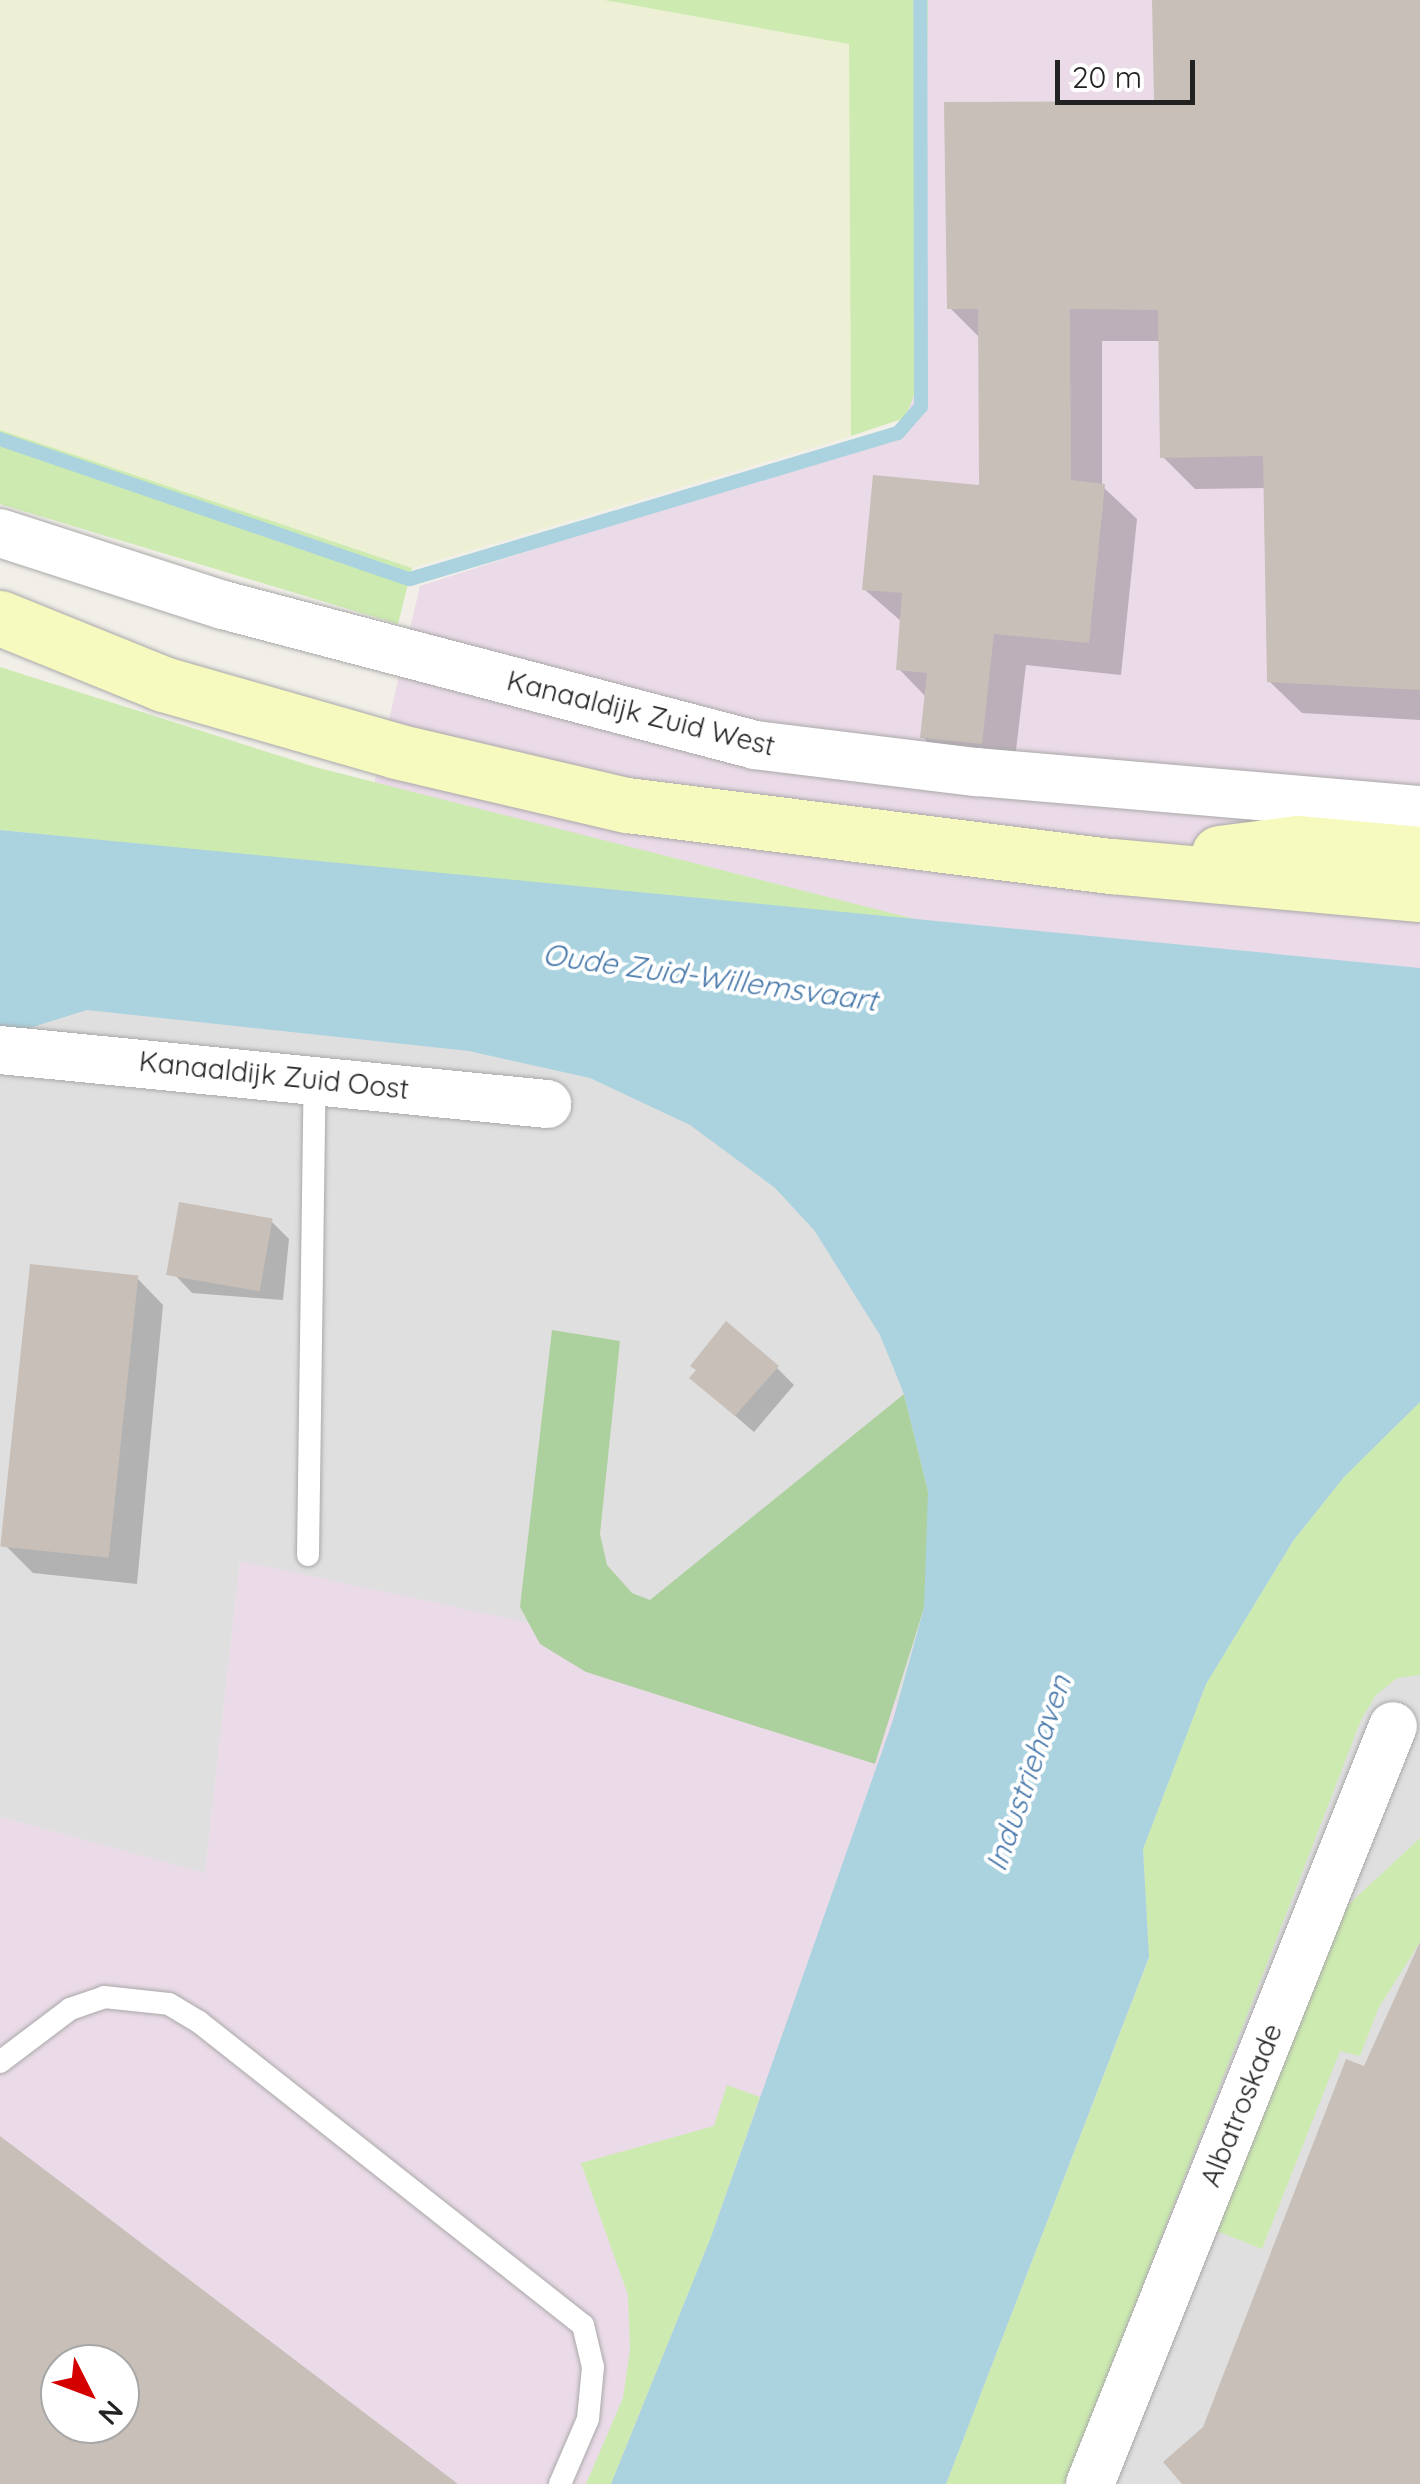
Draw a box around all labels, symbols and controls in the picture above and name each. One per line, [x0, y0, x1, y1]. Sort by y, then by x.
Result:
scale bar [1060, 40, 1200, 102]
text: 20 m [1072, 58, 1142, 96]
street label: Kanaaldijk Zuid West [503, 663, 779, 763]
water label: Oude Zuid-Willemsvaart [540, 936, 880, 1018]
street label: Kanaaldijk Zuid Oost [137, 1044, 411, 1106]
water label: Industriehaven [978, 1670, 1078, 1876]
street label: Albatroskade [1193, 2019, 1289, 2191]
north arrow [40, 2344, 140, 2444]
text: N [91, 2394, 131, 2432]

